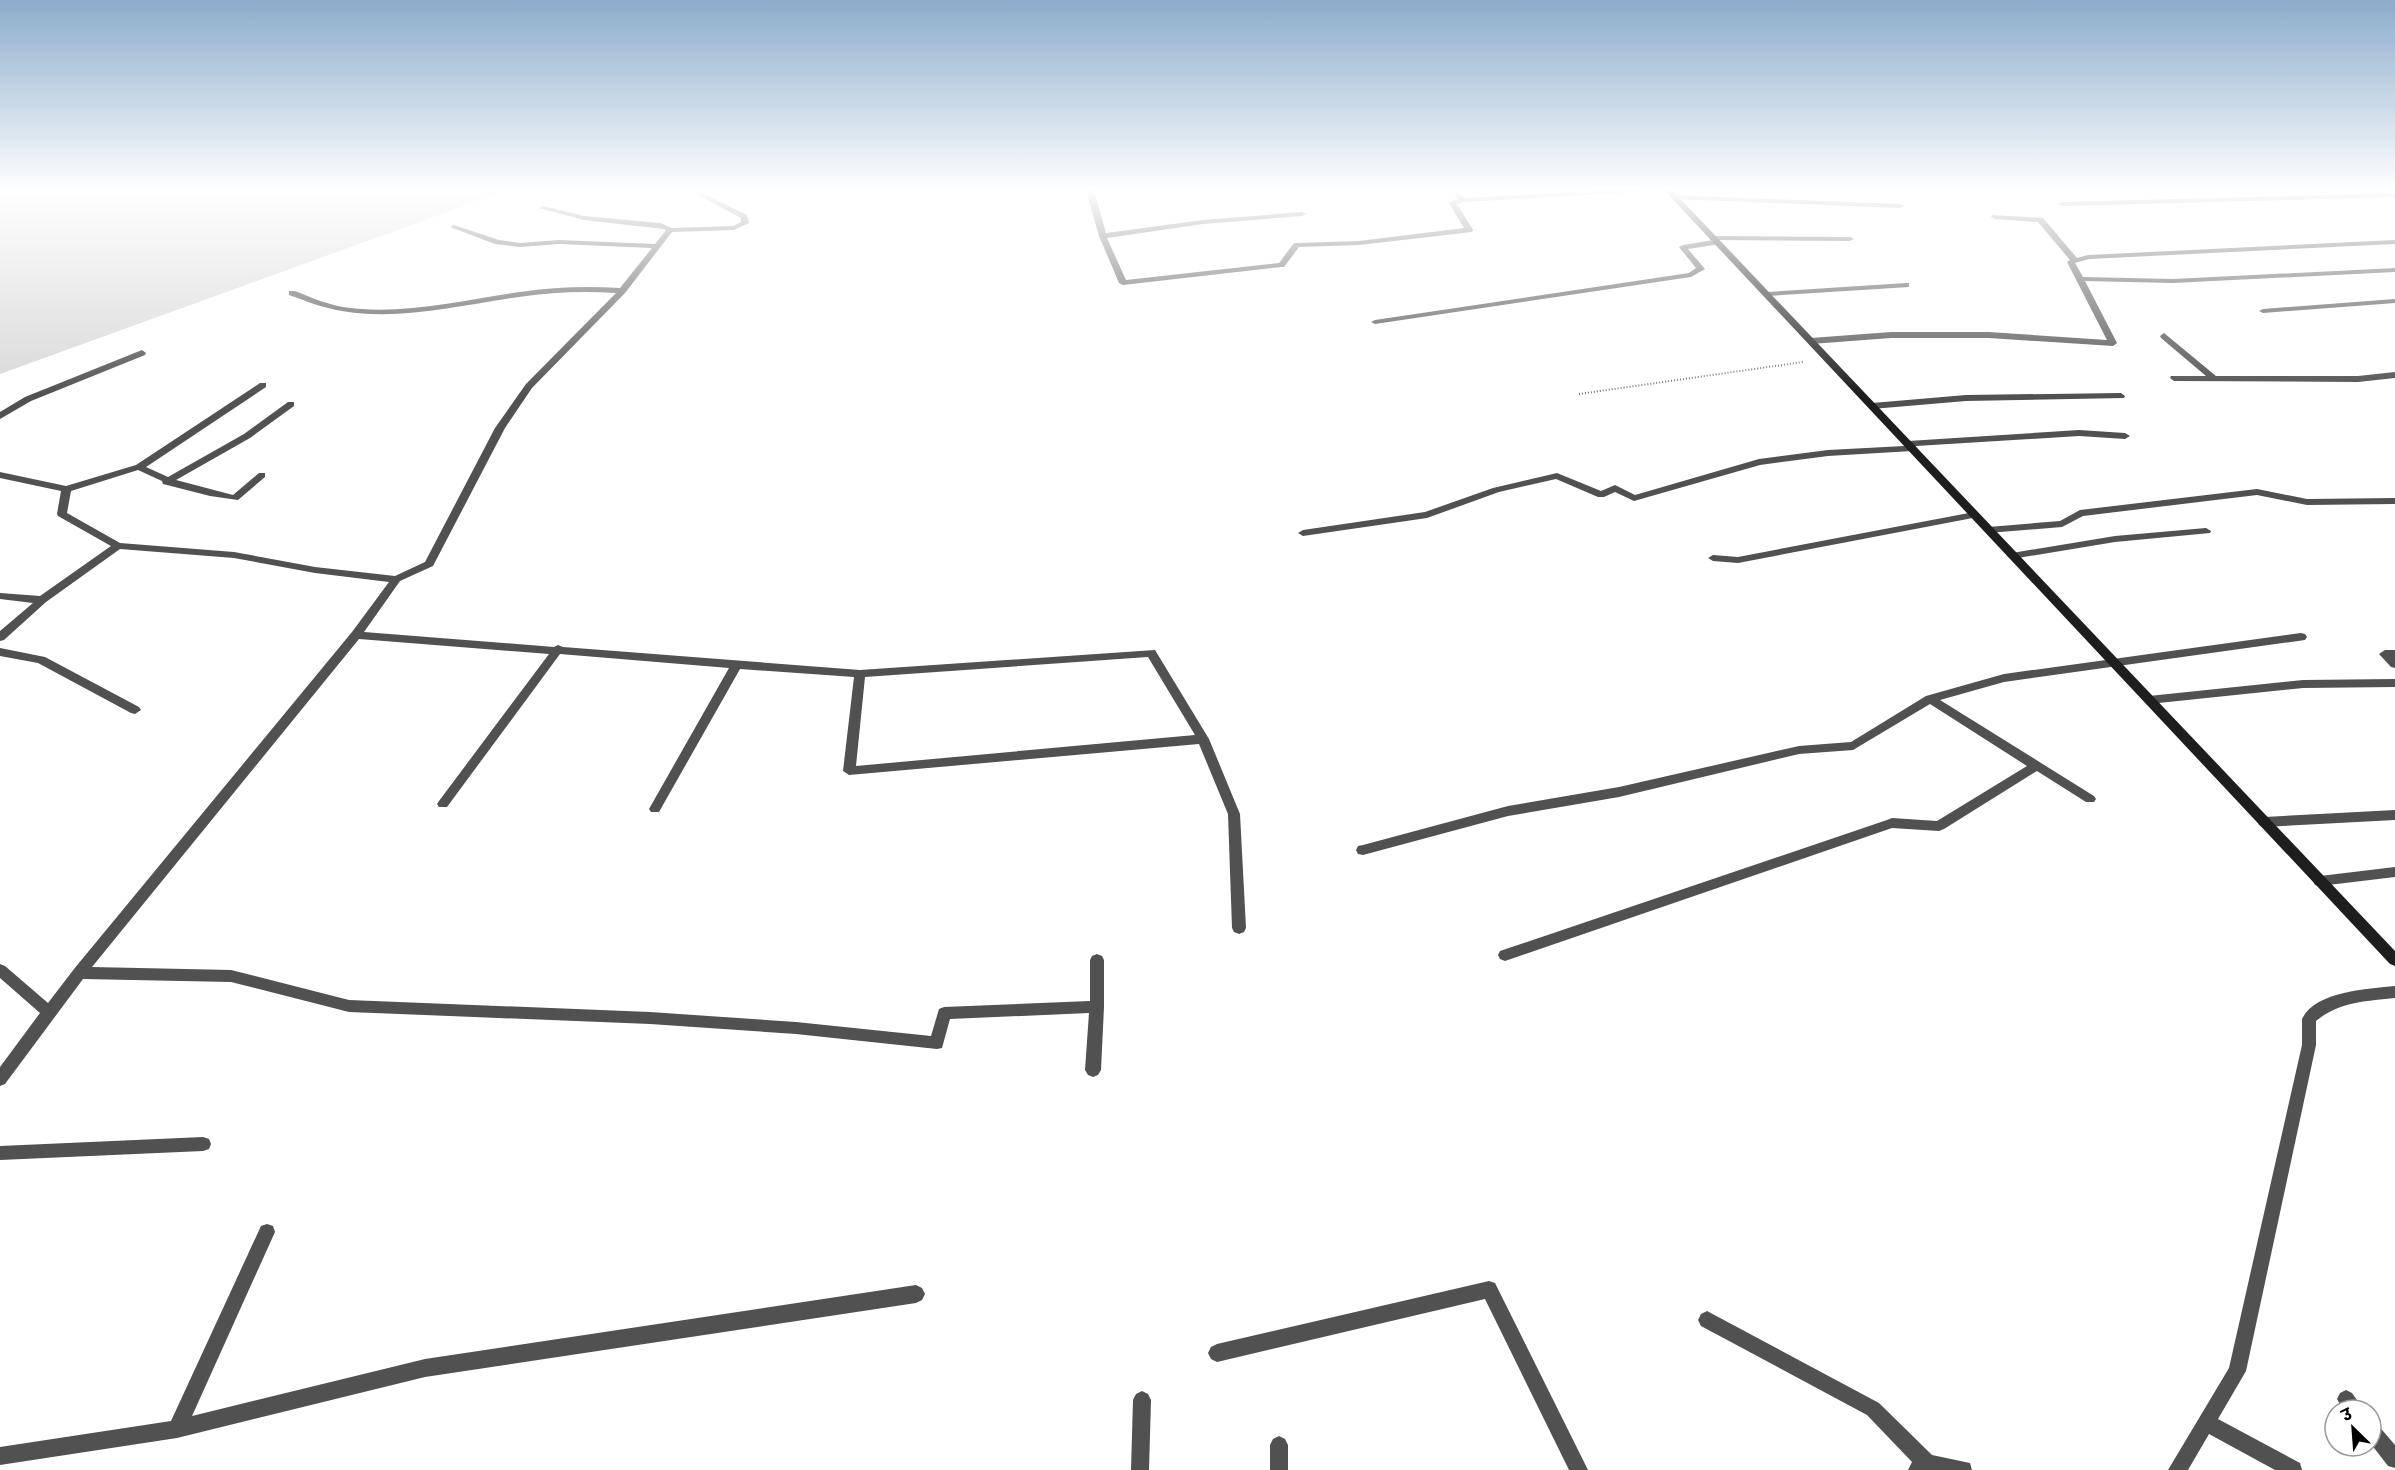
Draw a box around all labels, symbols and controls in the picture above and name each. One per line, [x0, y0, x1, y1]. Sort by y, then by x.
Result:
north arrow [2323, 1398, 2383, 1458]
text: उ [2337, 1402, 2357, 1428]

